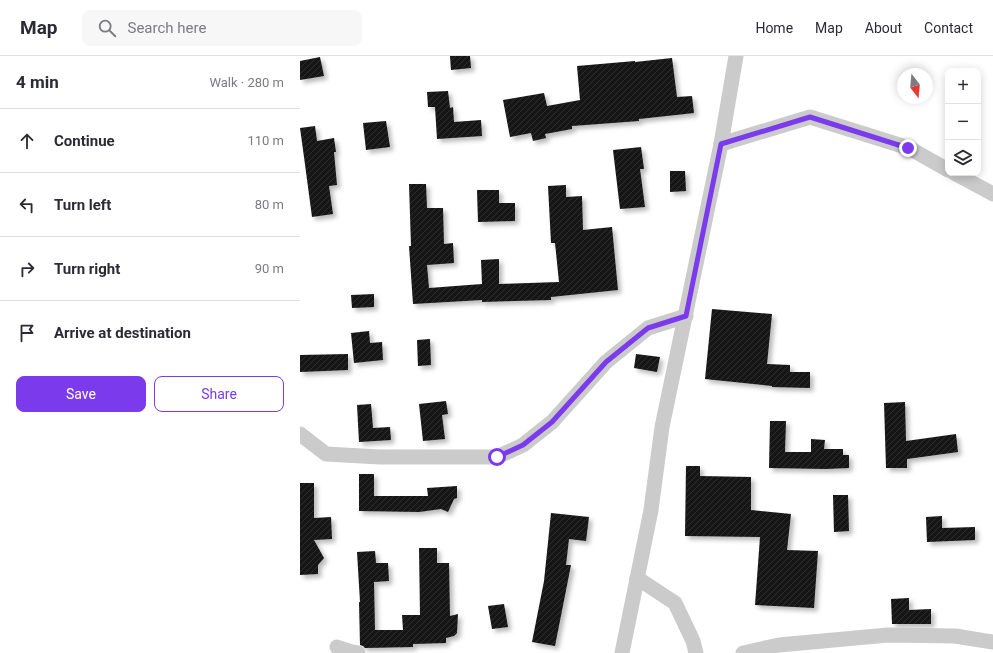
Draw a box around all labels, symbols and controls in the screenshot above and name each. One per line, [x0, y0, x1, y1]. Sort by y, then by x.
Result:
search box [82, 10, 362, 46]
text: Map [20, 16, 58, 39]
icon: search [96, 17, 118, 39]
text: Search here [128, 19, 206, 37]
text: Home [755, 20, 793, 36]
text: Map [815, 20, 843, 36]
text: About [865, 20, 902, 36]
text: Contact [924, 20, 973, 36]
north arrow [897, 68, 933, 104]
map controls [945, 68, 981, 176]
button: + [945, 68, 981, 104]
text: 4 min [16, 72, 59, 92]
text: Walk · 280 m [209, 75, 284, 90]
button: − [945, 104, 981, 140]
icon: ahead [16, 130, 38, 152]
text: Continue [54, 132, 115, 150]
text: 110 m [247, 133, 284, 148]
route end [899, 139, 917, 157]
button: layers [945, 140, 981, 176]
icon: left [16, 194, 38, 216]
text: Turn left [54, 196, 111, 214]
text: 80 m [255, 197, 284, 212]
icon: right [16, 258, 38, 280]
text: Turn right [54, 260, 120, 278]
text: 90 m [255, 261, 284, 276]
icon: arrive [16, 322, 38, 344]
text: Arrive at destination [54, 324, 191, 342]
button: Save [16, 376, 146, 412]
button: Share [154, 376, 284, 412]
route start [488, 448, 506, 466]

